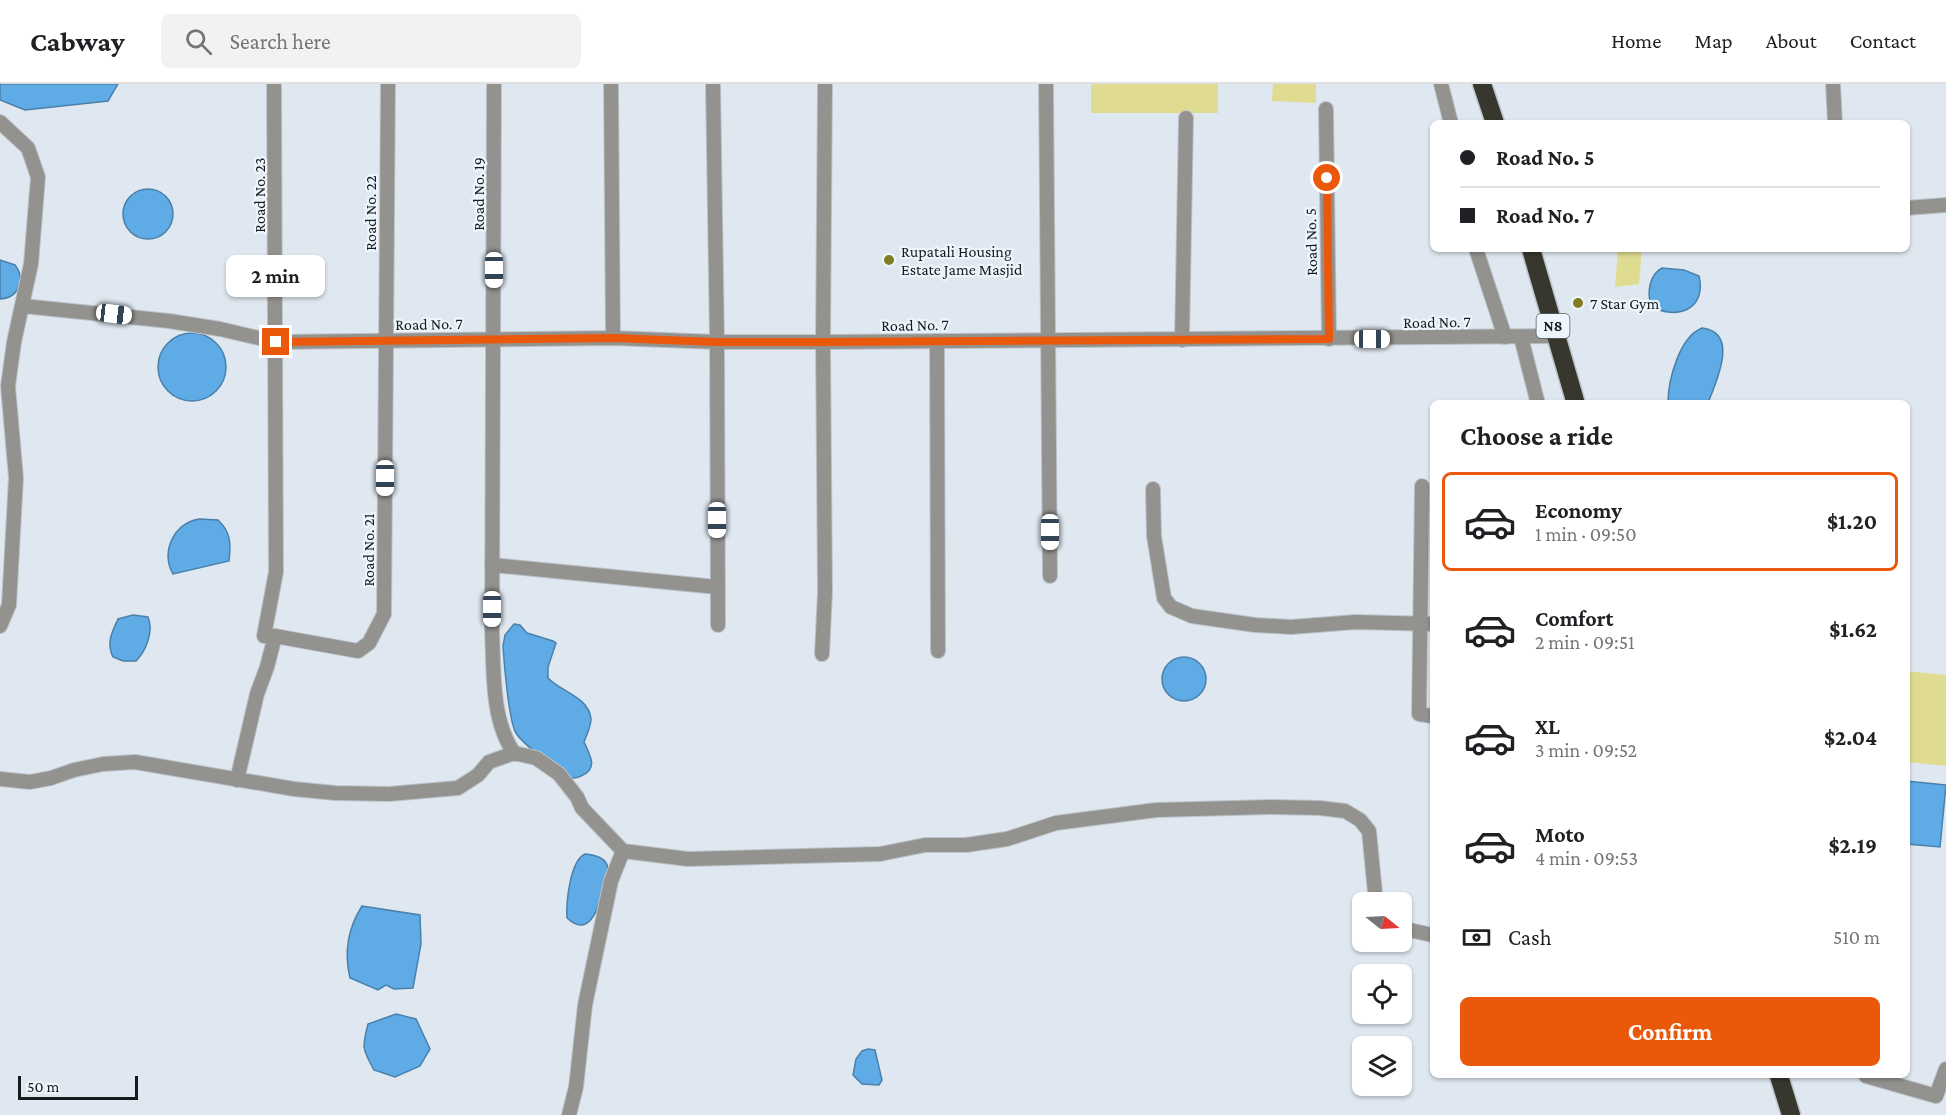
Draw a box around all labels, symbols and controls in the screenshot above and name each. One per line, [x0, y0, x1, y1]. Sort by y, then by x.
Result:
search box [161, 14, 581, 68]
icon: search [182, 25, 215, 58]
text: Cabway [30, 26, 125, 57]
text: Search here [230, 29, 331, 54]
text: Home [1611, 29, 1661, 53]
text: Map [1694, 29, 1733, 53]
text: About [1766, 29, 1817, 53]
text: Contact [1850, 29, 1916, 53]
text: Road No. 5 [1496, 145, 1595, 170]
street label: Road No. 23 [251, 157, 268, 233]
street label: Road No. 19 [470, 157, 487, 231]
route start [1313, 164, 1340, 191]
street label: Road No. 22 [362, 175, 379, 251]
text: Road No. 7 [1496, 203, 1594, 228]
street label: Road No. 5 [1302, 208, 1320, 276]
place label: Rupatali Housing Estate Jame Masjid [901, 243, 1023, 279]
car [485, 252, 503, 288]
marker: Rupatali Housing Estate Jame Masjid [882, 253, 896, 267]
callout: 2 min [226, 255, 326, 297]
text: 2 min [251, 265, 300, 287]
place label: 7 Star Gym [1590, 295, 1660, 313]
marker: 7 Star Gym [1571, 296, 1585, 310]
car [95, 303, 133, 325]
street label: Road No. 7 [1403, 313, 1472, 331]
road number: N8 [1536, 314, 1570, 338]
street label: Road No. 7 [395, 315, 464, 333]
street label: Road No. 7 [881, 316, 950, 334]
route end [262, 328, 289, 355]
car [1354, 330, 1390, 348]
text: Choose a ride [1460, 421, 1613, 451]
car [376, 460, 394, 496]
icon: car [1463, 495, 1517, 549]
text: Economy [1535, 498, 1622, 523]
car [708, 502, 726, 538]
text: $1.20 [1827, 509, 1877, 534]
street label: Road No. 21 [360, 513, 377, 587]
car [1041, 514, 1059, 550]
text: 1 min · 09:50 [1535, 523, 1637, 545]
car [483, 591, 501, 627]
icon: car [1463, 603, 1517, 657]
text: Comfort [1535, 606, 1613, 631]
text: $1.62 [1829, 617, 1877, 642]
text: 2 min · 09:51 [1535, 631, 1635, 653]
icon: car [1463, 711, 1517, 765]
text: XL [1535, 714, 1560, 739]
text: $2.04 [1824, 725, 1877, 750]
text: 3 min · 09:52 [1535, 739, 1637, 761]
icon: car [1463, 819, 1517, 873]
text: Moto [1535, 822, 1585, 847]
text: $2.19 [1828, 833, 1877, 858]
text: 4 min · 09:53 [1535, 847, 1638, 869]
north arrow [1352, 892, 1412, 952]
map controls [1352, 892, 1412, 1096]
icon: cash [1460, 921, 1493, 954]
text: Cash [1508, 925, 1552, 950]
text: 510 m [1833, 926, 1880, 948]
button: locate [1352, 964, 1412, 1024]
button: Confirm [1460, 997, 1880, 1066]
button: layers [1352, 1036, 1412, 1096]
scale bar [18, 1073, 138, 1100]
text: 50 m [27, 1078, 59, 1095]

